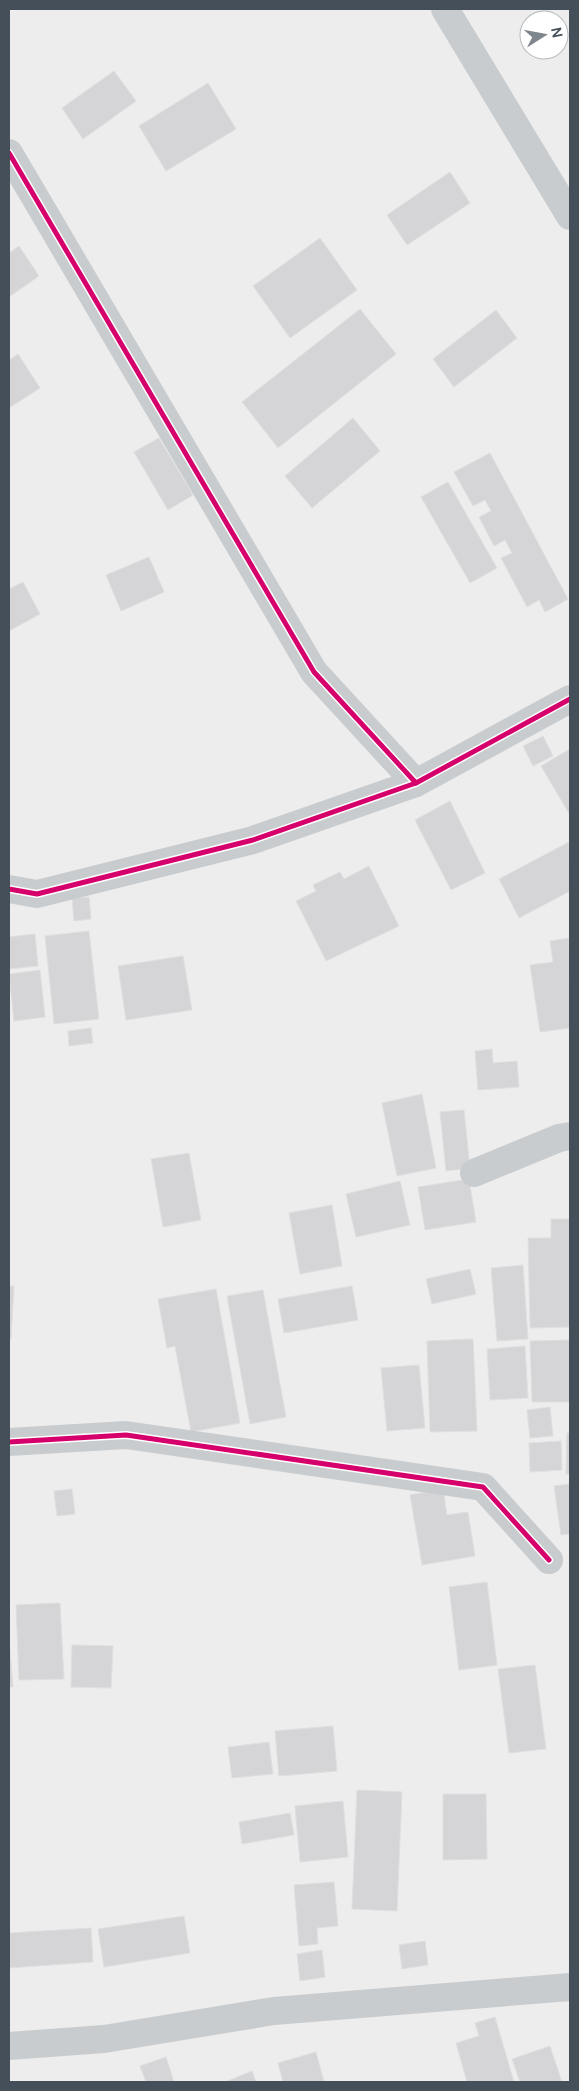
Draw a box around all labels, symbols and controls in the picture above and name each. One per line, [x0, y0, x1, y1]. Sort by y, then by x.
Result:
north arrow [519, 10, 569, 60]
text: N [547, 26, 568, 39]

